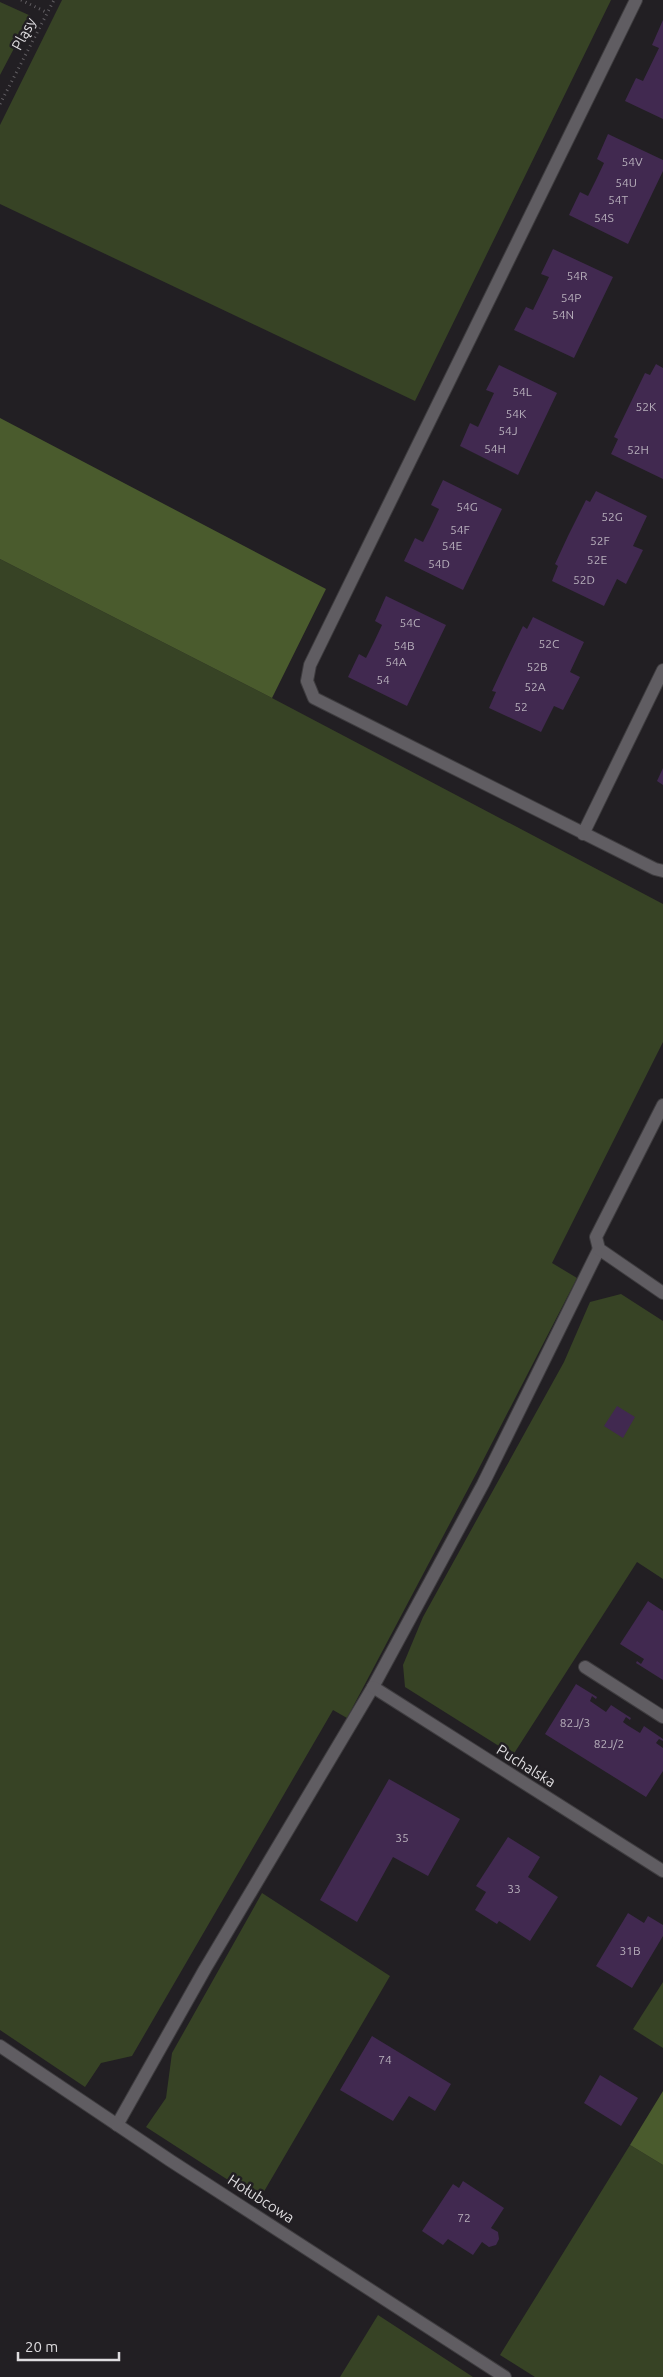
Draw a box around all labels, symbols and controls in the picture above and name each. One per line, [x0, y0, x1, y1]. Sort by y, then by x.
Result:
street label: Pląsy [8, 15, 39, 53]
house number: 54V [621, 155, 643, 168]
house number: 54U [615, 176, 637, 189]
house number: 54T [608, 193, 628, 206]
house number: 54S [594, 211, 614, 224]
house number: 54R [566, 269, 588, 282]
house number: 54P [561, 291, 581, 304]
house number: 54N [552, 308, 574, 321]
house number: 54L [512, 385, 532, 398]
house number: 52K [636, 400, 657, 413]
house number: 54K [506, 407, 527, 420]
house number: 54J [498, 424, 518, 437]
house number: 54H [484, 442, 506, 455]
house number: 52H [627, 443, 649, 456]
house number: 54G [456, 500, 478, 513]
house number: 52G [601, 510, 623, 523]
house number: 54F [450, 523, 470, 536]
house number: 52F [590, 534, 610, 547]
house number: 54E [442, 539, 462, 552]
house number: 52E [587, 553, 607, 566]
house number: 54D [428, 557, 450, 570]
house number: 52D [573, 573, 595, 586]
house number: 54C [400, 616, 421, 629]
house number: 52C [539, 637, 560, 650]
house number: 54B [393, 639, 415, 652]
house number: 54A [385, 655, 407, 668]
house number: 52B [526, 660, 548, 673]
house number: 54 [376, 673, 390, 686]
house number: 52A [524, 680, 546, 693]
house number: 52 [514, 700, 528, 713]
house number: 82J/3 [560, 1716, 590, 1729]
house number: 82J/2 [594, 1737, 624, 1750]
street label: Puchalska [494, 1741, 559, 1790]
house number: 35 [395, 1831, 409, 1844]
house number: 33 [507, 1882, 521, 1895]
house number: 31B [619, 1944, 641, 1957]
house number: 74 [378, 2053, 392, 2066]
street label: Hołubcowa [225, 2171, 298, 2226]
house number: 72 [457, 2211, 471, 2224]
scale bar [18, 2330, 119, 2362]
text: 20 m [25, 2338, 58, 2355]

